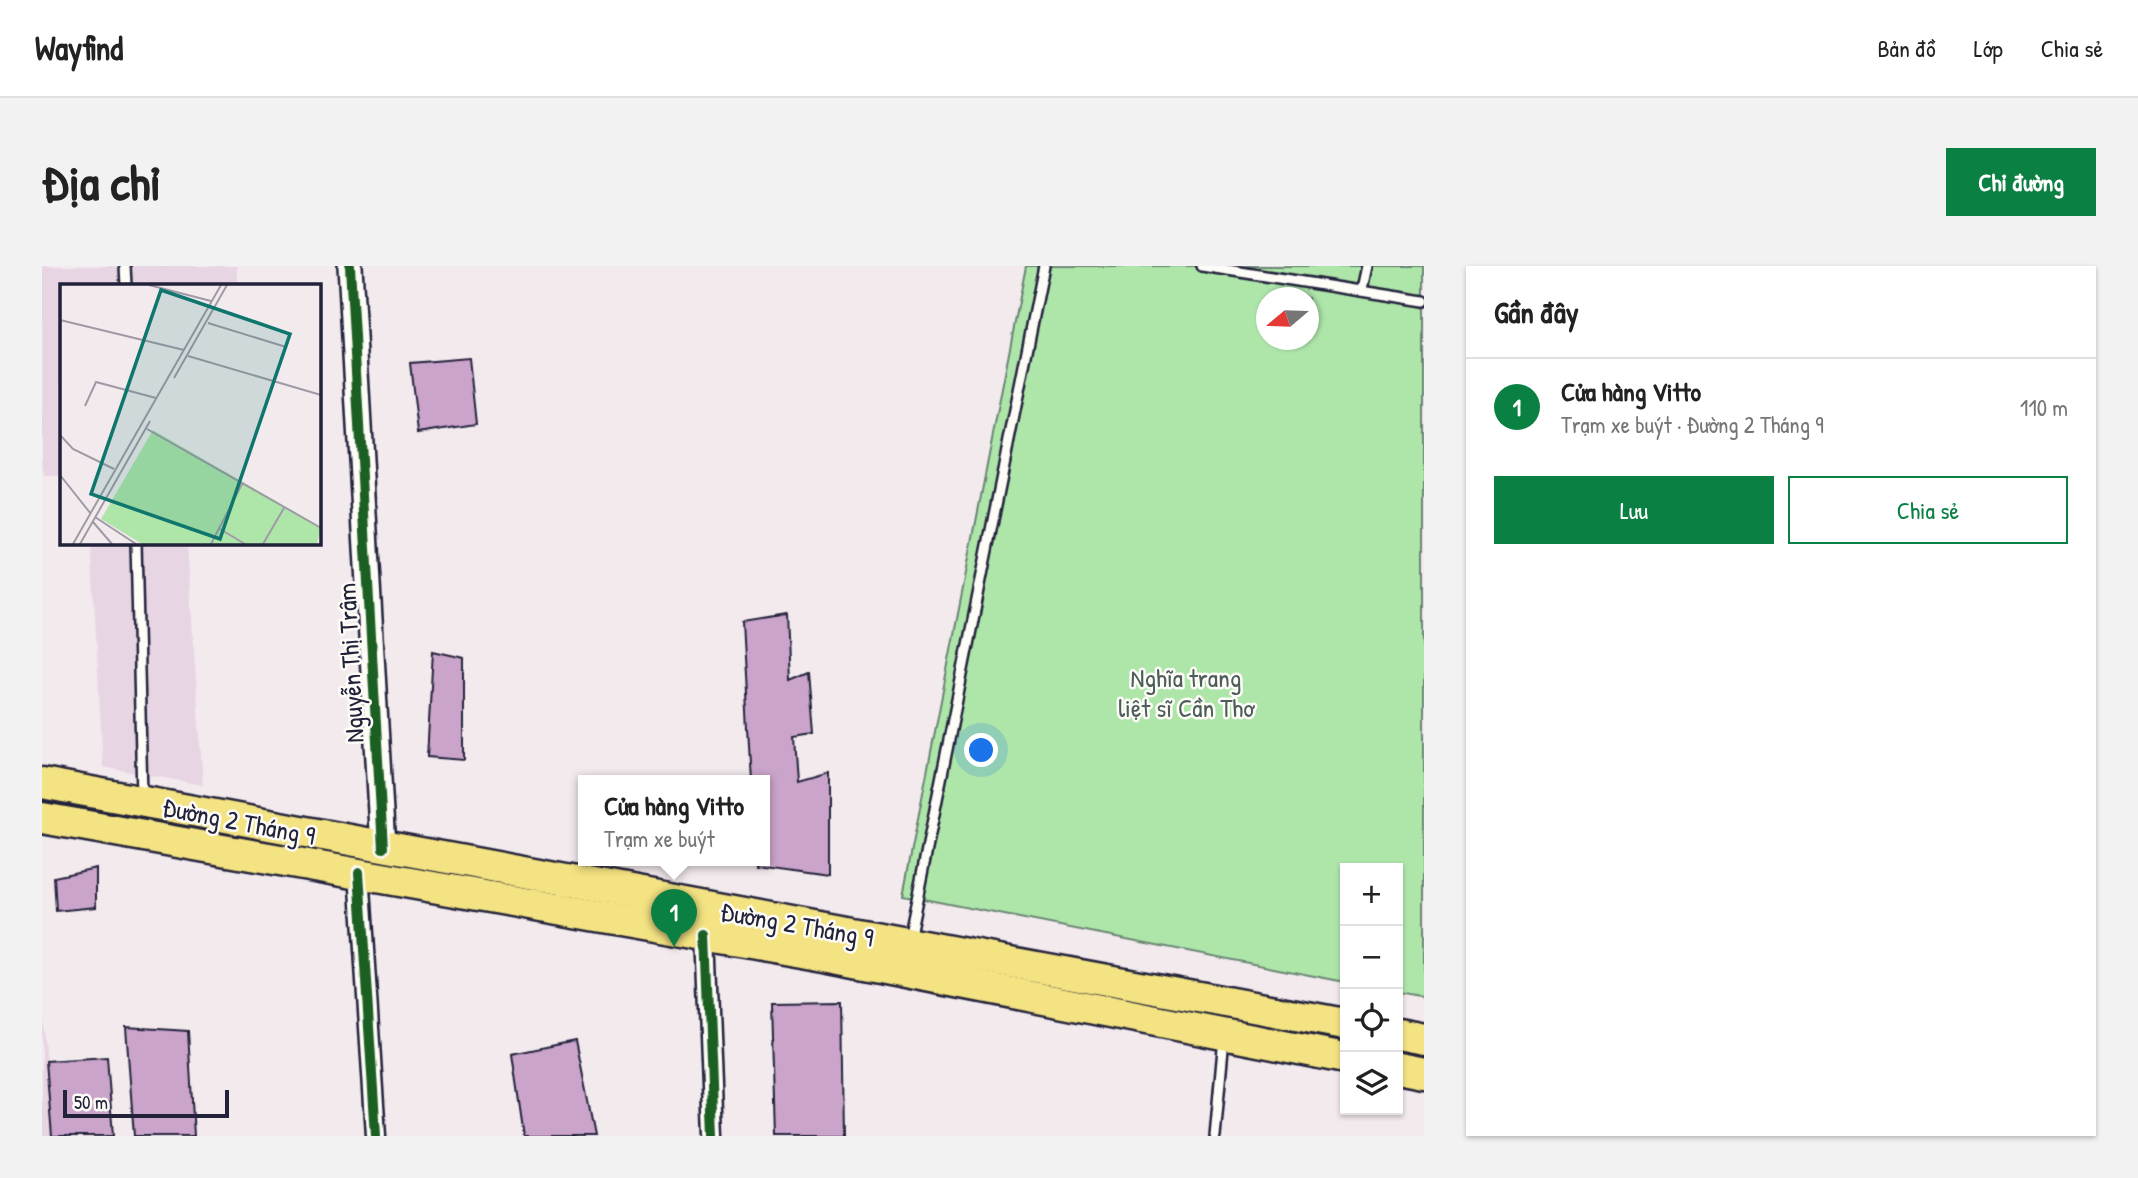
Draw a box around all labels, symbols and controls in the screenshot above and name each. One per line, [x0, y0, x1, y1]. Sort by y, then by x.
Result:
text: Wayfind [35, 26, 123, 70]
text: Bản đồ [1877, 32, 1936, 64]
text: Lớp [1974, 32, 2003, 64]
text: Chia sẻ [2041, 32, 2103, 64]
button: Chỉ đường [1946, 148, 2096, 216]
text: Địa chỉ [42, 149, 161, 215]
inset map [60, 284, 320, 544]
north arrow [1256, 287, 1319, 350]
text: Gần đây [1494, 292, 1579, 332]
text: Cửa hàng Vitto [1561, 374, 1701, 409]
text: 1 [1513, 392, 1521, 423]
text: 110 m [2020, 392, 2068, 423]
text: Trạm xe buýt · Đường 2 Tháng 9 [1561, 409, 1824, 440]
button: Lưu [1494, 476, 1774, 544]
button: Chia sẻ [1788, 476, 2068, 544]
street label: Nguyễn Thị Trâm [328, 582, 372, 744]
park label: Nghĩa trang liệt sĩ Cần Thơ [1118, 660, 1255, 725]
your location [964, 733, 998, 767]
popup [578, 775, 770, 866]
text: Cửa hàng Vitto [604, 788, 744, 823]
street label: Đường 2 Tháng 9 [160, 789, 318, 853]
text: Trạm xe buýt [604, 823, 715, 854]
map controls [1340, 863, 1403, 1115]
button: + [1340, 863, 1403, 926]
pin: 1 [651, 889, 697, 947]
street label: Đường 2 Tháng 9 [718, 893, 876, 955]
button: − [1340, 926, 1403, 989]
button: locate [1340, 989, 1403, 1052]
button: layers [1340, 1052, 1403, 1115]
scale bar [63, 1087, 229, 1119]
text: 50 m [74, 1089, 108, 1115]

